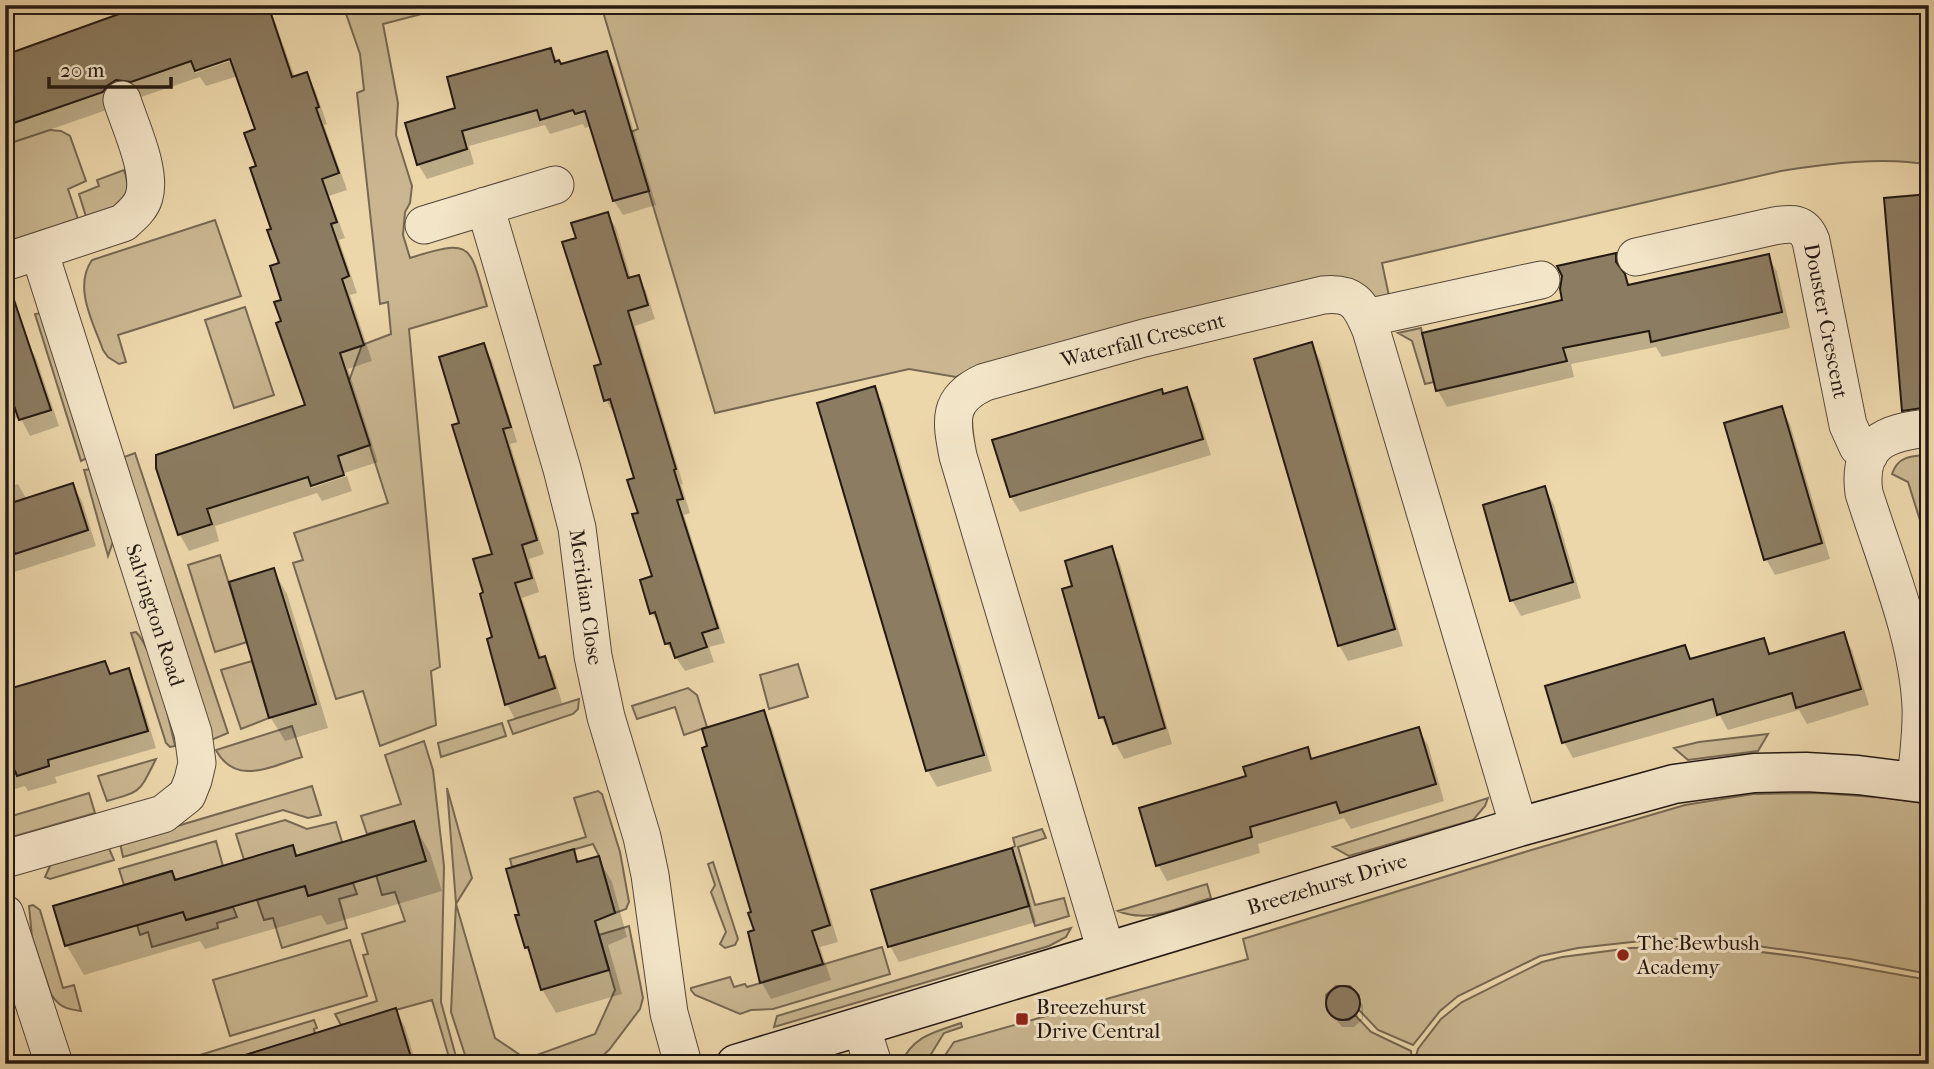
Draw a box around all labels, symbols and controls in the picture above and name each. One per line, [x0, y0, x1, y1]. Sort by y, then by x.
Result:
scale bar [49, 46, 172, 90]
text: 20 m [60, 58, 105, 82]
street label: Douster Crescent [1799, 241, 1853, 401]
street label: Waterfall Crescent [1057, 308, 1228, 372]
street label: Meridian Close [565, 528, 607, 666]
street label: Salvington Road [121, 541, 189, 690]
street label: Breezehurst Drive [1244, 848, 1410, 920]
place label: The Bewbush Academy [1636, 931, 1760, 979]
marker: The Bewbush Academy [1615, 947, 1631, 963]
place label: Breezehurst Drive Central [1036, 995, 1161, 1043]
marker: Breezehurst Drive Central [1014, 1011, 1030, 1027]

